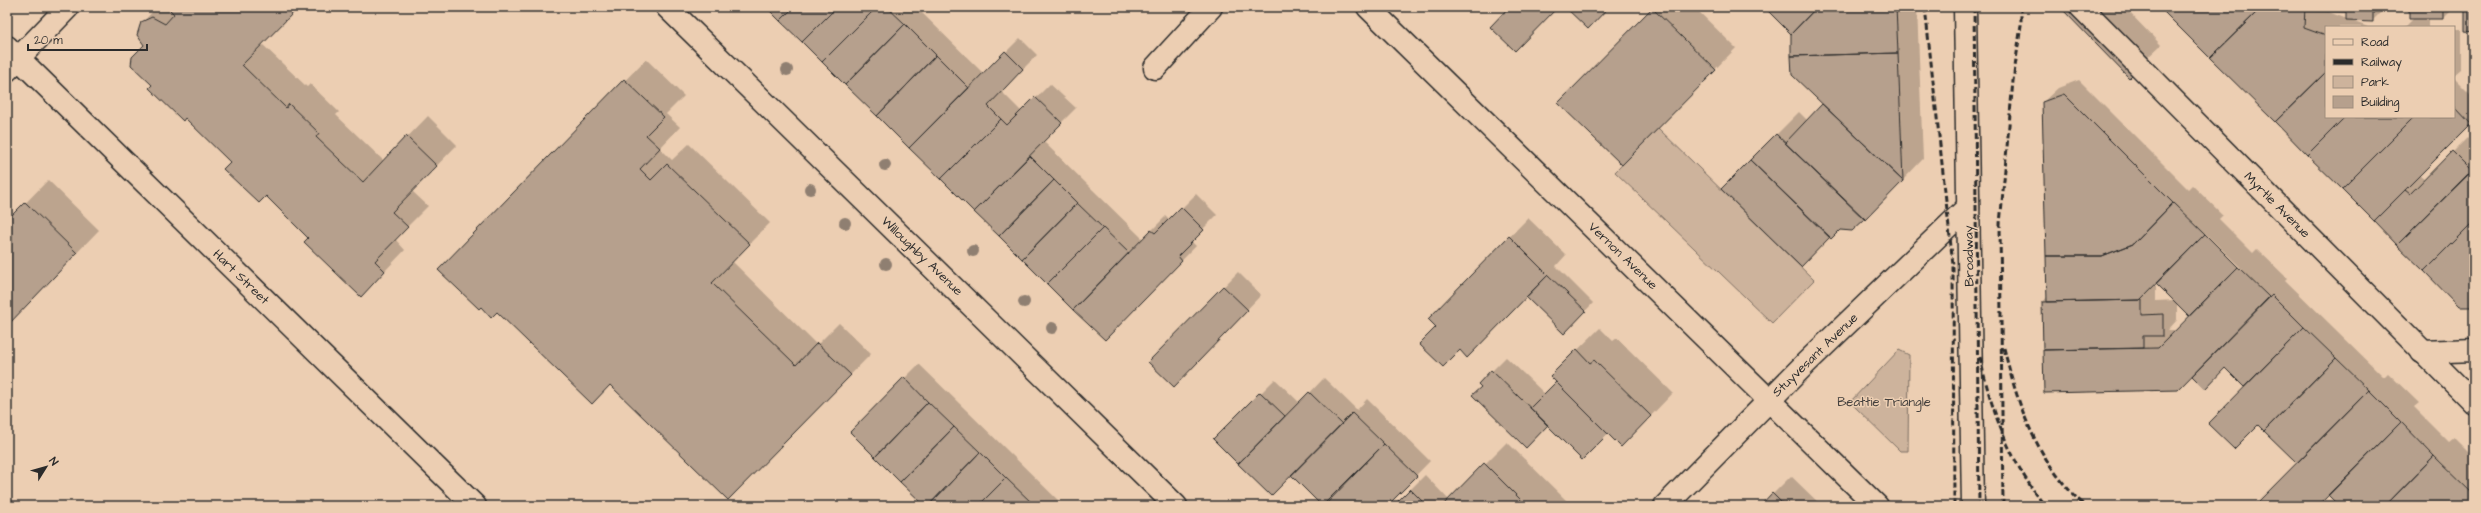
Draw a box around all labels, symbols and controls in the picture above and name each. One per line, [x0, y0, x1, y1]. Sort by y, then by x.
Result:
scale bar [28, 26, 147, 52]
legend [2325, 26, 2455, 118]
text: 20 m [34, 32, 63, 49]
text: Road [2361, 34, 2389, 51]
text: Railway [2361, 54, 2402, 72]
text: Park [2361, 74, 2389, 91]
text: Building [2361, 94, 2399, 112]
street label: Myrtle Avenue [2239, 168, 2314, 243]
street label: Willoughby Avenue [876, 212, 967, 300]
street label: Vernon Avenue [1584, 218, 1662, 294]
street label: Broadway [1959, 225, 1980, 287]
street label: Hart Street [209, 245, 274, 309]
street label: Stuyvesant Avenue [1768, 309, 1863, 402]
park label: Beattie Triangle [1837, 393, 1931, 412]
north arrow [26, 447, 66, 487]
text: N [46, 454, 62, 469]

